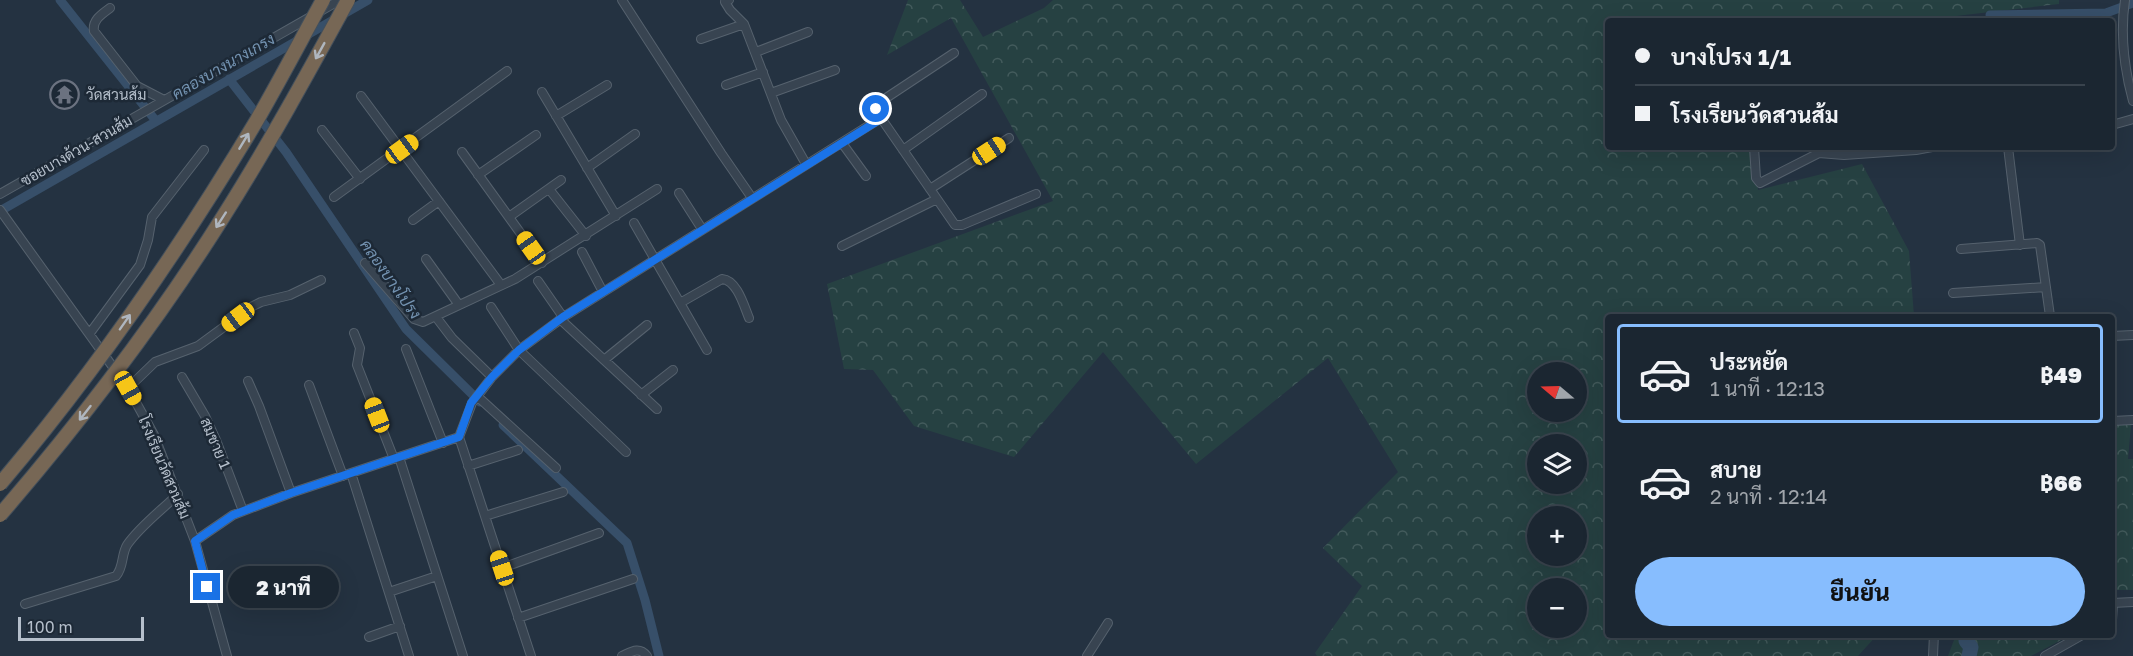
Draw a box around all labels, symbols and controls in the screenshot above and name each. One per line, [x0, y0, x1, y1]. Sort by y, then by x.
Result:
water label: คลองบางนางเกรง [168, 29, 278, 103]
one-way arrow [313, 42, 325, 59]
text: บางโปรง 1/1 [1671, 43, 1791, 70]
temple icon: วัดสวนส้ม [49, 78, 81, 110]
place label: วัดสวนส้ม [86, 85, 146, 103]
route start [862, 95, 889, 122]
text: โรงเรียนวัดสวนส้ม [1671, 101, 1839, 128]
street label: ซอยบางด้วน-สวนส้ม [17, 111, 135, 189]
car [382, 131, 422, 167]
one-way arrow [238, 133, 250, 150]
car [969, 134, 1009, 168]
one-way arrow [215, 211, 227, 228]
car [513, 228, 549, 268]
water label: คลองบางโปรง [356, 235, 427, 323]
car [218, 299, 258, 335]
one-way arrow [119, 314, 131, 330]
icon: car [1638, 347, 1692, 401]
text: ประหยัด [1710, 348, 1788, 375]
text: ฿49 [2040, 361, 2082, 388]
north arrow [1527, 362, 1587, 422]
map controls [1527, 362, 1587, 638]
car [111, 368, 145, 408]
text: 1 นาที · 12:13 [1710, 376, 1825, 400]
car [362, 395, 392, 435]
one-way arrow [78, 405, 91, 421]
street label: โรงเรียนวัดสวนส้ม [135, 412, 195, 521]
street label: สมชาย 1 [197, 415, 235, 471]
button: layers [1527, 434, 1587, 494]
icon: car [1638, 455, 1692, 509]
text: สบาย [1710, 456, 1762, 483]
text: ฿66 [2040, 469, 2082, 496]
text: 2 นาที · 12:14 [1710, 484, 1827, 508]
button: + [1527, 506, 1587, 566]
car [488, 548, 516, 588]
button: ยืนยัน [1635, 557, 2085, 626]
callout: 2 นาที [228, 566, 339, 608]
route end [193, 573, 220, 600]
text: 2 นาที [256, 575, 311, 599]
button: − [1527, 578, 1587, 638]
scale bar [18, 614, 144, 642]
text: 100 m [27, 617, 73, 637]

